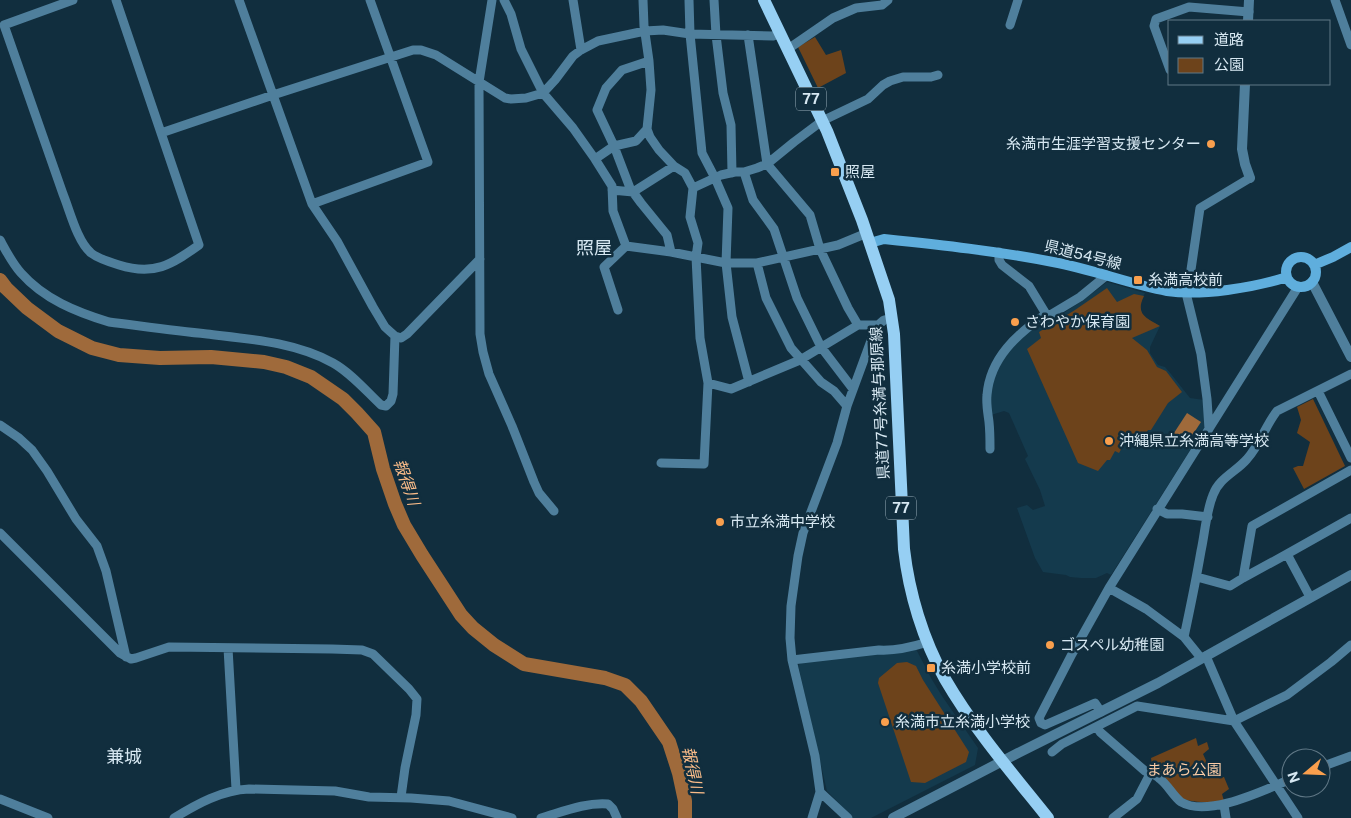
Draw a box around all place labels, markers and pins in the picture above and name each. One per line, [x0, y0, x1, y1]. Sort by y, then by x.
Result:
place label: 糸満市生涯学習支援センター [1006, 135, 1201, 152]
marker: 糸満市生涯学習支援センター [1205, 138, 1217, 150]
place label: 照屋 [845, 163, 875, 180]
marker: 照屋 [829, 166, 841, 178]
place label: 糸満高校前 [1148, 271, 1223, 288]
marker: 糸満高校前 [1132, 274, 1144, 286]
place label: さわやか保育園 [1025, 313, 1130, 330]
marker: さわやか保育園 [1009, 316, 1021, 328]
place label: 沖縄県立糸満高等学校 [1119, 432, 1269, 449]
marker: 沖縄県立糸満高等学校 [1103, 435, 1115, 447]
place label: 市立糸満中学校 [730, 513, 835, 530]
marker: 市立糸満中学校 [714, 516, 726, 528]
place label: ゴスペル幼稚園 [1060, 636, 1164, 653]
marker: ゴスペル幼稚園 [1044, 639, 1056, 651]
place label: 糸満小学校前 [941, 659, 1031, 676]
marker: 糸満小学校前 [925, 662, 937, 674]
place label: 糸満市立糸満小学校 [895, 713, 1030, 730]
marker: 糸満市立糸満小学校 [879, 716, 891, 728]

